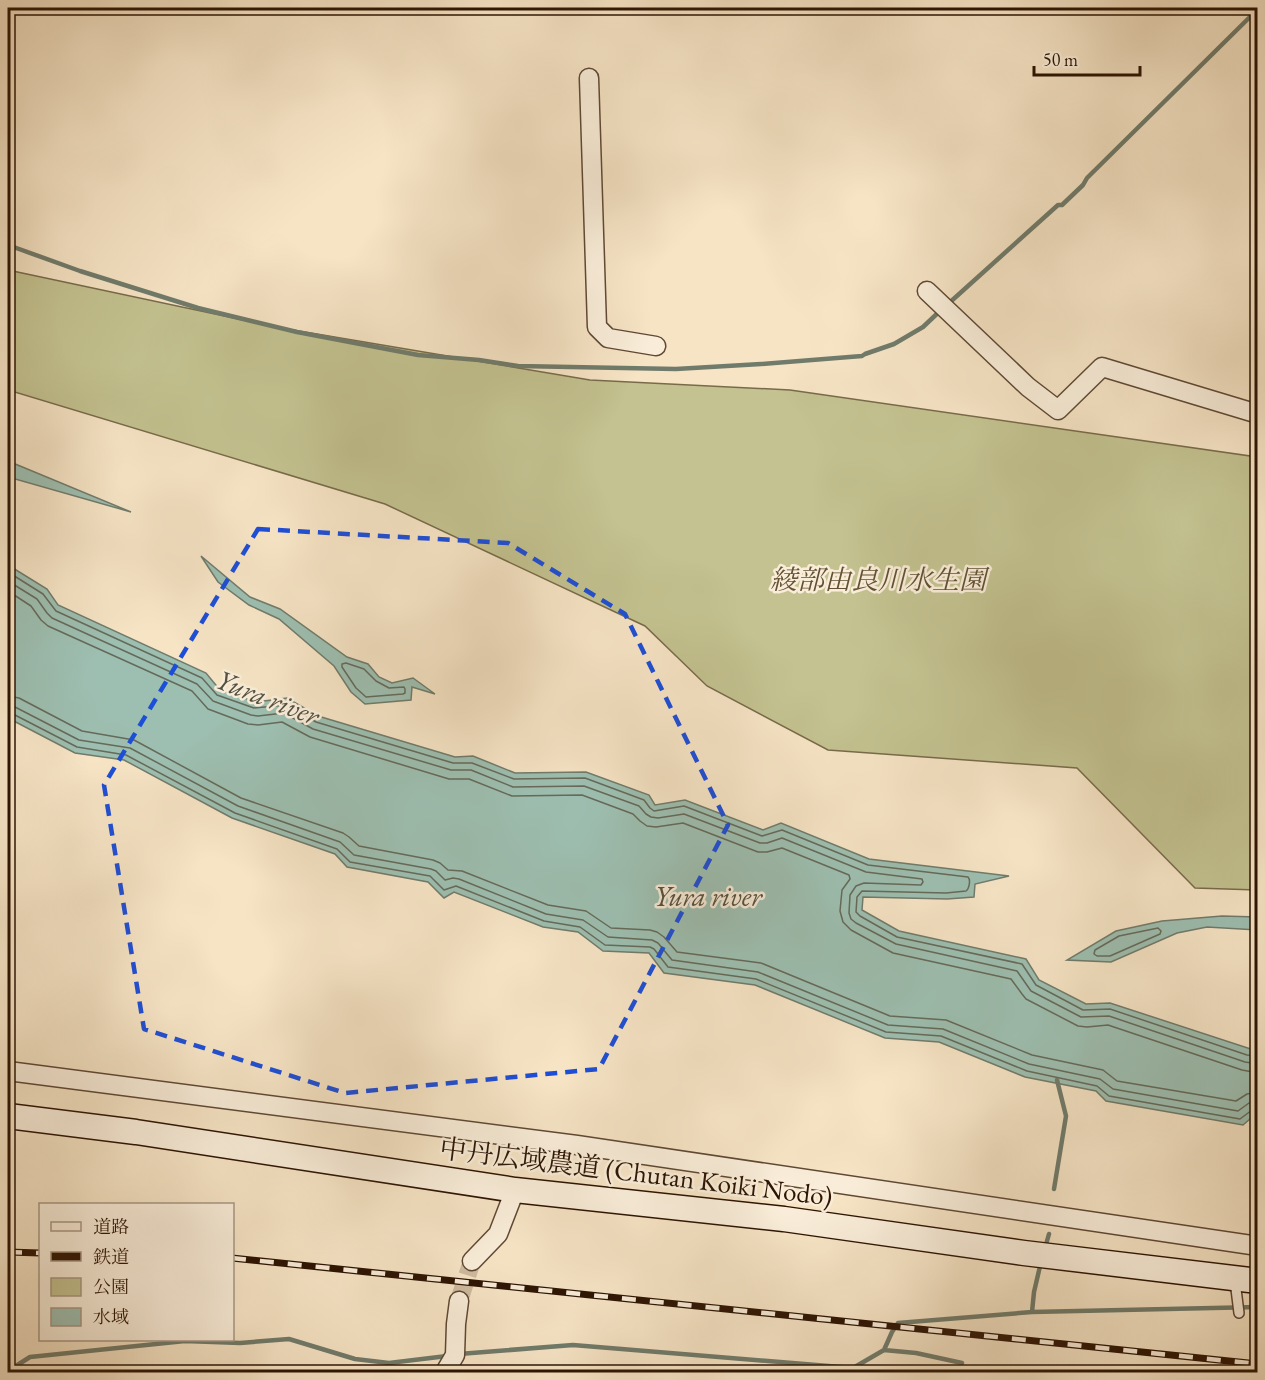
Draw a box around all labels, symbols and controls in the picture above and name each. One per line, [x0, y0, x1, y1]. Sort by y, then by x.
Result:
scale bar [1034, 39, 1140, 77]
text: 50 m [1043, 48, 1078, 71]
park label: 綾部由良川水生園 [770, 562, 990, 597]
water label: Yura river [211, 661, 326, 734]
water label: Yura river [654, 878, 763, 914]
street label: 中丹広域農道 (Chutan Koiki Nodo) [438, 1131, 834, 1213]
legend [39, 1203, 234, 1341]
text: 道路 [93, 1215, 129, 1238]
text: 鉄道 [93, 1245, 129, 1268]
text: 公園 [93, 1275, 129, 1298]
text: 水域 [93, 1305, 129, 1328]

